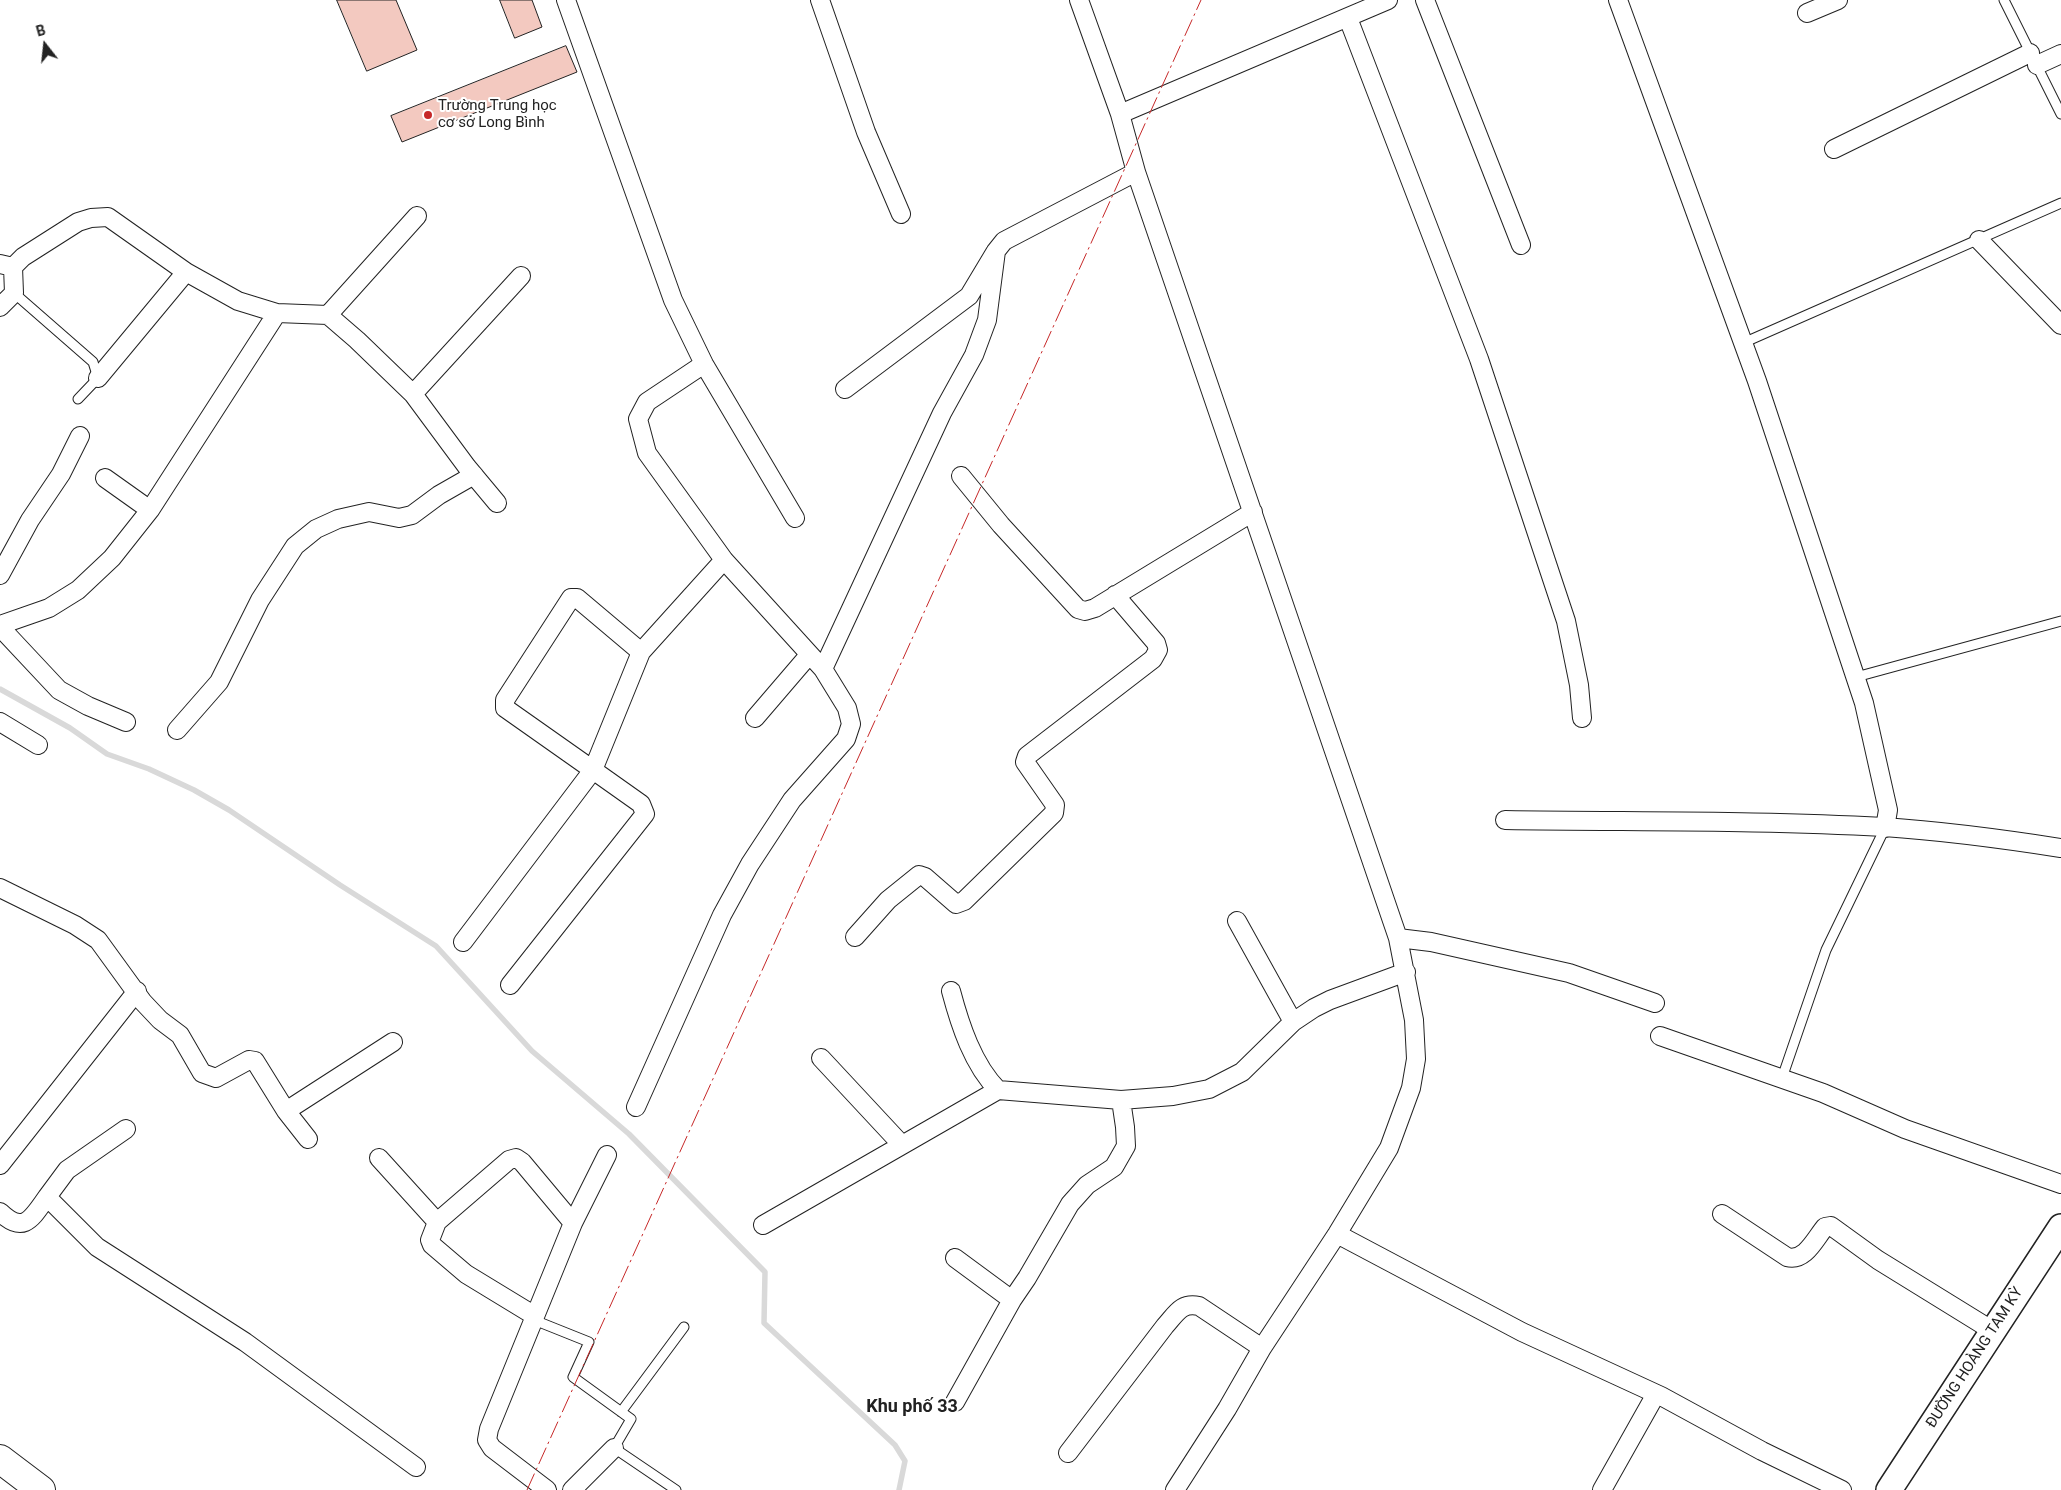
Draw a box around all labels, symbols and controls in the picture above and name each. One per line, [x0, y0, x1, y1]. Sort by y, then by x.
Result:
north arrow [20, 20, 70, 70]
text: B [34, 22, 47, 40]
place label: Trường Trung học cơ sở Long Bình [438, 97, 557, 132]
marker: Trường Trung học cơ sở Long Bình [422, 109, 434, 121]
street label: ĐƯỜNG HOÀNG TAM KỲ [1923, 1284, 2027, 1432]
district label: Khu phố 33 [866, 1396, 958, 1418]

